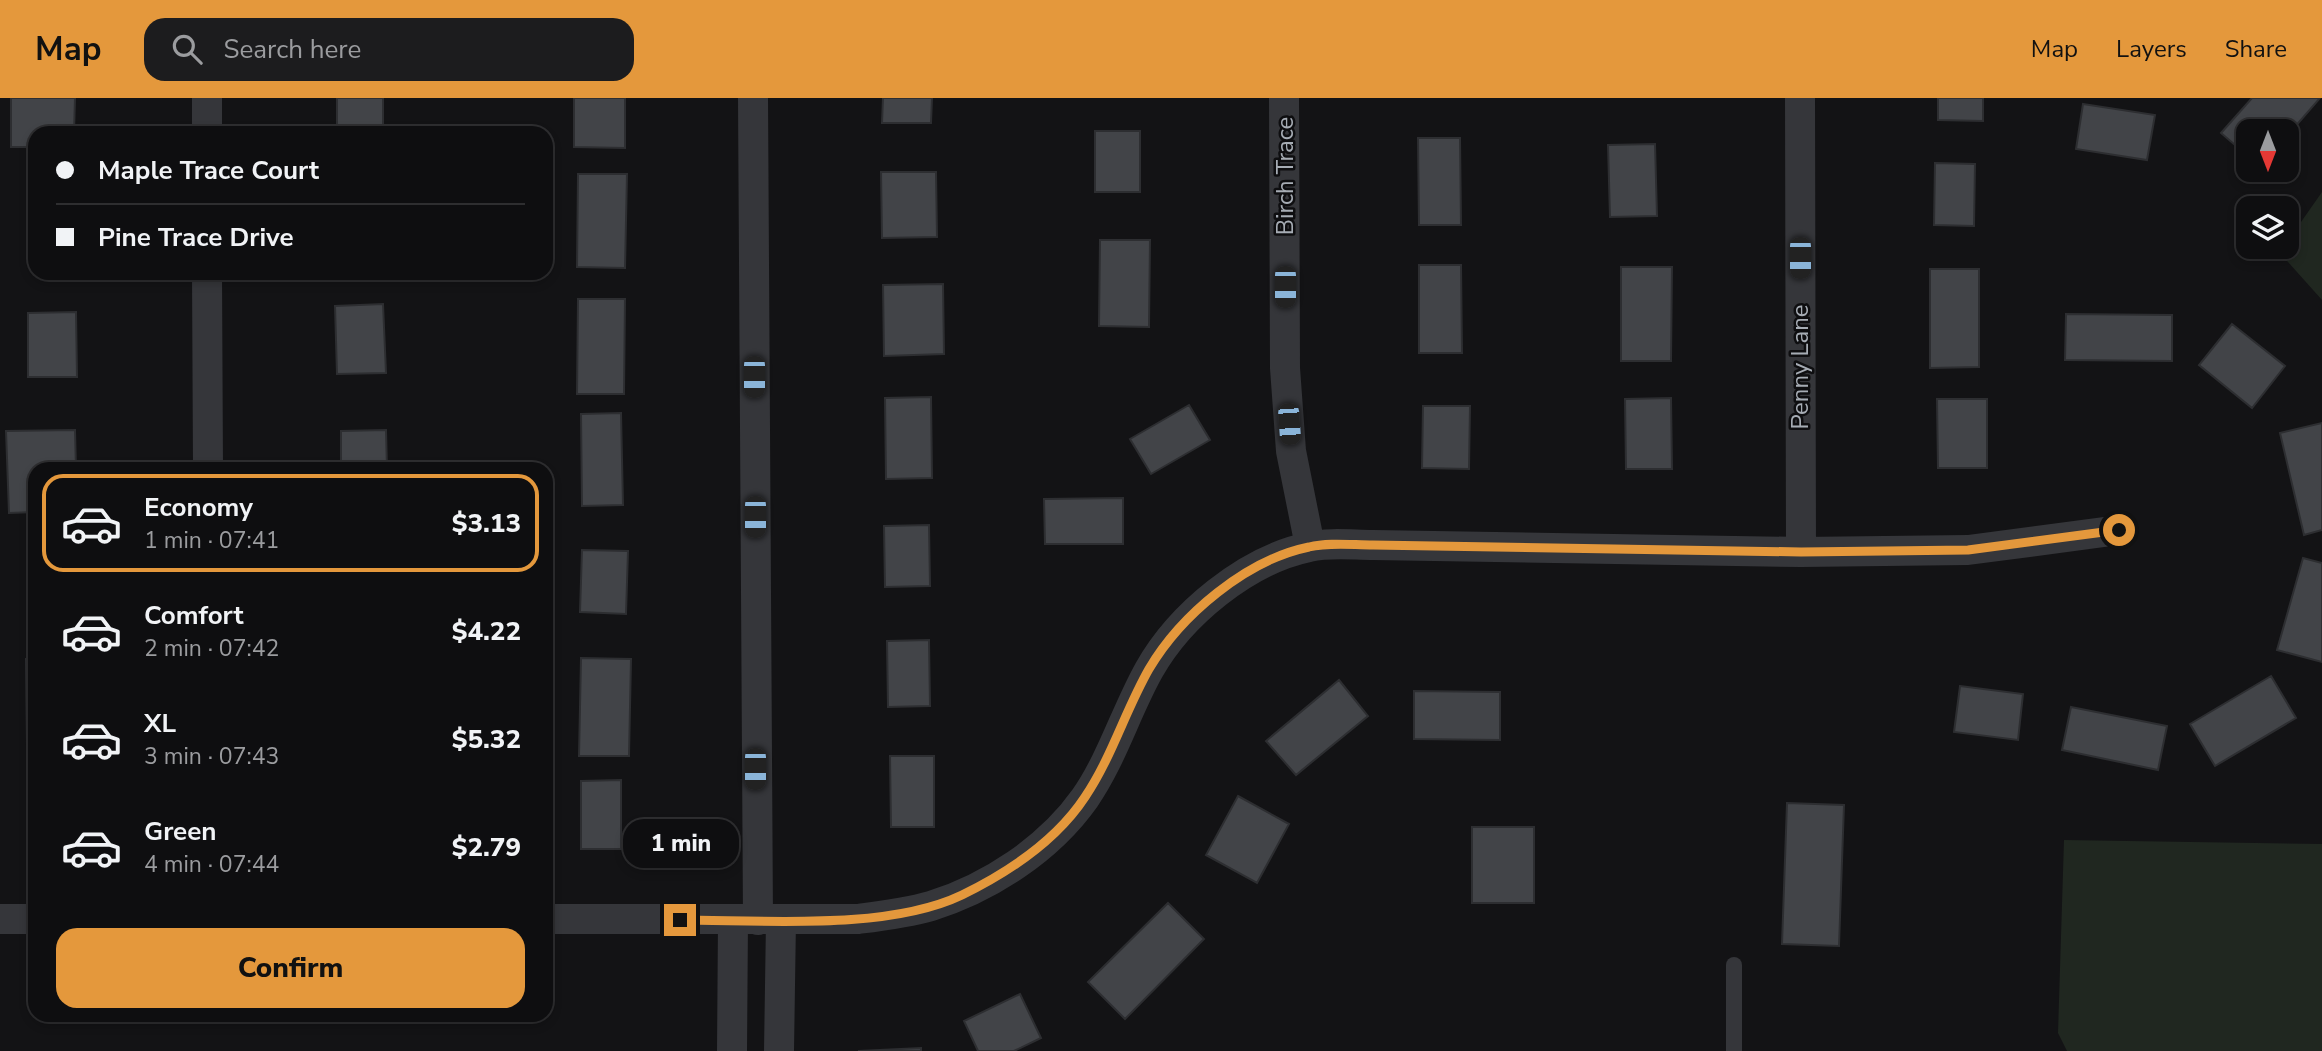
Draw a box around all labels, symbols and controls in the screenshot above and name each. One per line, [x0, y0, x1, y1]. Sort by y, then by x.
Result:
search box [144, 18, 634, 81]
text: Map [35, 27, 102, 72]
icon: search [168, 30, 206, 68]
text: Search here [224, 32, 361, 67]
text: Map [2031, 33, 2078, 65]
text: Layers [2116, 33, 2187, 65]
text: Share [2225, 33, 2287, 65]
street label: Birch Trace [1269, 117, 1301, 235]
north arrow [2236, 119, 2300, 182]
map controls [2236, 119, 2299, 259]
text: Maple Trace Court [98, 153, 319, 188]
button: layers [2236, 196, 2299, 259]
text: Pine Trace Drive [98, 220, 294, 255]
car [1790, 237, 1811, 279]
car [1275, 266, 1296, 308]
street label: Penny Lane [1784, 304, 1816, 430]
car [744, 356, 765, 398]
car [1278, 402, 1301, 446]
text: Economy [144, 490, 253, 525]
icon: car [60, 492, 123, 555]
car [745, 496, 766, 538]
text: $3.13 [452, 506, 521, 541]
route start [2103, 514, 2135, 546]
text: 1 min · 07:41 [144, 525, 279, 556]
text: Comfort [144, 598, 244, 633]
icon: car [60, 600, 123, 663]
text: $4.22 [452, 614, 521, 649]
text: 2 min · 07:42 [144, 633, 279, 664]
text: XL [144, 706, 176, 741]
icon: car [60, 708, 123, 771]
text: $5.32 [452, 722, 521, 757]
text: 3 min · 07:43 [144, 741, 279, 772]
car [745, 748, 766, 790]
text: Green [144, 814, 217, 849]
icon: car [60, 816, 123, 879]
callout: 1 min [622, 818, 738, 868]
text: 1 min [651, 828, 711, 859]
text: $2.79 [452, 830, 521, 865]
text: 4 min · 07:44 [144, 849, 279, 880]
route end [664, 904, 696, 936]
button: Confirm [56, 928, 525, 1008]

